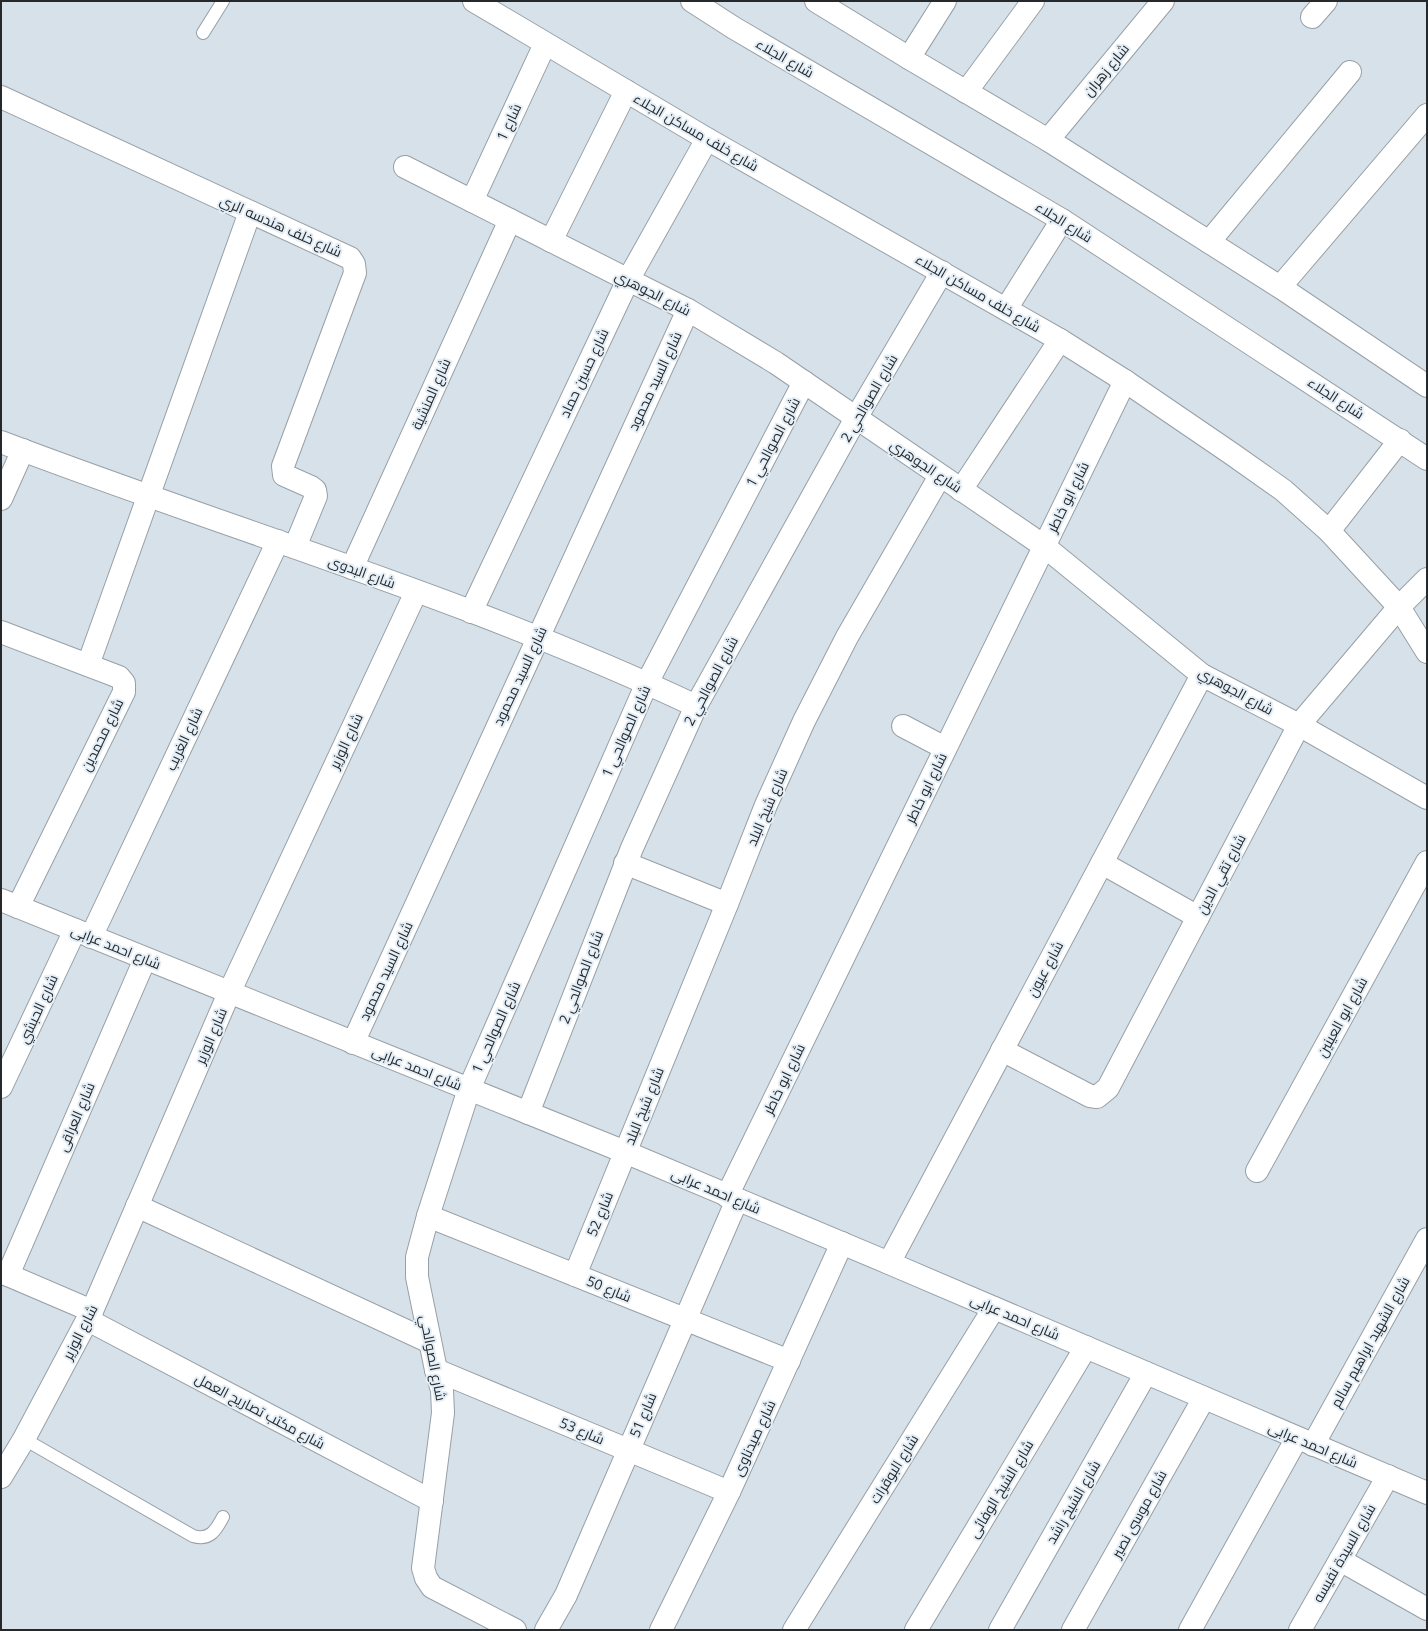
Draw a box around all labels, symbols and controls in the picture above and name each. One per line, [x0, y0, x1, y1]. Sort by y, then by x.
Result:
street label: شارع الجلاء [753, 33, 818, 82]
street label: شارع زهران [1078, 39, 1133, 100]
street label: شارع خلف مساكن الجلاء [630, 88, 762, 175]
street label: شارع 1 [492, 100, 525, 143]
street label: شارع خلف هندسه الري [216, 190, 345, 264]
street label: شارع الجلاء [1032, 197, 1096, 247]
street label: شارع خلف مساكن الجلاء [912, 249, 1044, 336]
street label: شارع الجوهري [611, 265, 694, 322]
street label: شارع حسين حماد [555, 325, 612, 420]
street label: شارع السيد محمود [623, 328, 686, 433]
street label: شارع الصوالحي 2 [836, 350, 904, 447]
street label: شارع المنشية [406, 355, 455, 432]
street label: شارع الجلاء [1304, 372, 1368, 423]
street label: شارع الصوالحي 1 [741, 394, 807, 491]
street label: شارع الجوهري [885, 435, 966, 499]
street label: شارع ابو خاطر [1042, 458, 1093, 536]
street label: شارع البدوى [326, 551, 398, 592]
street label: شارع السيد محمود [488, 623, 551, 728]
street label: شارع الصوالحي 2 [679, 633, 745, 730]
street label: شارع الجوهري [1194, 662, 1277, 722]
street label: شارع الصوالحي 1 [597, 682, 657, 781]
street label: شارع محمدين [76, 695, 127, 774]
street label: شارع الغريب [161, 704, 206, 774]
street label: شارع الوزير [324, 710, 367, 773]
street label: شارع ابو خاطر [900, 749, 951, 827]
street label: شارع شيخ البلد [742, 765, 791, 848]
street label: شارع تقي الدين [1191, 830, 1252, 919]
street label: شارع السيد محمود [354, 918, 417, 1023]
street label: شارع احمد عرابى [68, 920, 164, 973]
street label: شارع الصوالحي 2 [554, 927, 610, 1027]
street label: شارع عيون [1022, 938, 1067, 1000]
street label: شارع الحبشي [13, 971, 64, 1047]
street label: شارع ابو العينين [1312, 973, 1371, 1060]
street label: شارع الصوالحي 1 [467, 978, 527, 1077]
street label: شارع الوزير [190, 1005, 231, 1068]
street label: شارع ابو خاطر [758, 1040, 809, 1118]
street label: شارع احمد عرابى [369, 1041, 465, 1094]
street label: شارع شيخ البلد [619, 1064, 668, 1148]
street label: شارع العراقى [52, 1079, 99, 1154]
street label: شارع احمد عرابى [669, 1163, 764, 1218]
street label: شارع 52 [582, 1189, 617, 1239]
street label: شارع 50 [584, 1271, 634, 1306]
street label: شارع الشهيد ابراهيم سالم [1326, 1273, 1414, 1411]
street label: شارع احمد عرابى [968, 1289, 1063, 1344]
street label: شارع الوزير [57, 1301, 101, 1363]
street label: شارع الصوالحي [413, 1313, 451, 1403]
street label: شارع مكتب تصاريح العمل [192, 1368, 329, 1453]
street label: شارع 51 [625, 1390, 660, 1440]
street label: شارع صيدناوى [728, 1397, 779, 1479]
street label: شارع 53 [557, 1413, 607, 1448]
street label: شارع احمد عرابى [1266, 1417, 1361, 1472]
street label: شارع البوقرات [865, 1431, 922, 1507]
street label: شارع الشيخ الوفائى [964, 1436, 1037, 1541]
street label: شارع الشيخ راشد [1041, 1457, 1104, 1547]
street label: شارع موسى نصير [1106, 1466, 1171, 1562]
street label: شارع السيدة نفيسه [1308, 1500, 1379, 1605]

